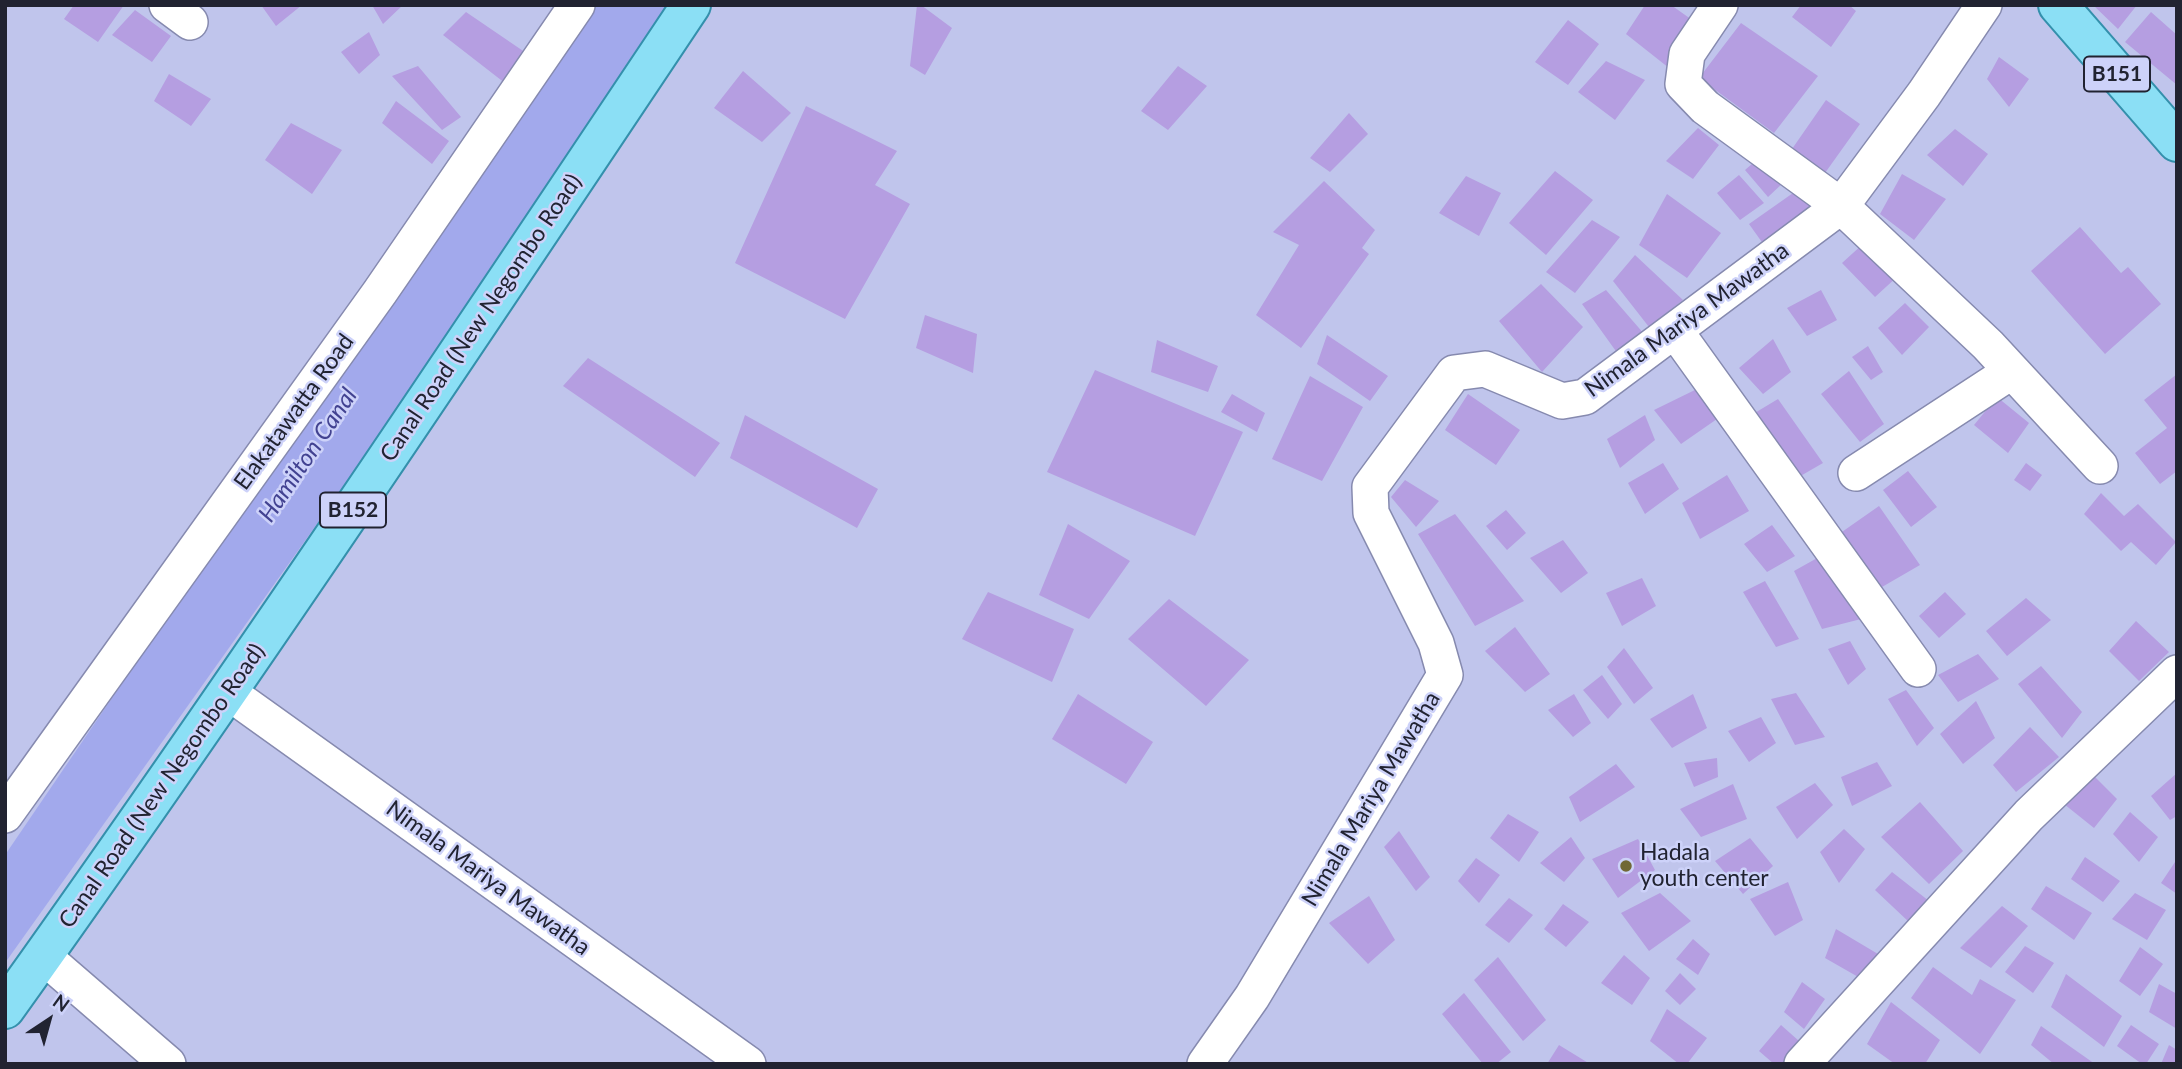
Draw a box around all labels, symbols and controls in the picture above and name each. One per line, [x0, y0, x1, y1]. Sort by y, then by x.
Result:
road number: B151 [2084, 56, 2150, 92]
street label: Canal Road (New Negombo Road) [374, 169, 588, 467]
street label: Nimala Mariya Mawatha [1580, 237, 1794, 403]
street label: Elakatawatta Road [228, 329, 360, 495]
water label: Hamilton Canal [253, 383, 363, 527]
road number: B152 [320, 492, 386, 528]
street label: Canal Road (New Negombo Road) [53, 639, 271, 933]
street label: Nimala Mariya Mawatha [1296, 687, 1446, 911]
street label: Nimala Mariya Mawatha [381, 795, 595, 961]
place label: Hadala youth center [1640, 839, 1769, 893]
marker: Hadala youth center [1618, 858, 1634, 874]
north arrow [14, 985, 84, 1055]
text: N [49, 989, 74, 1016]

